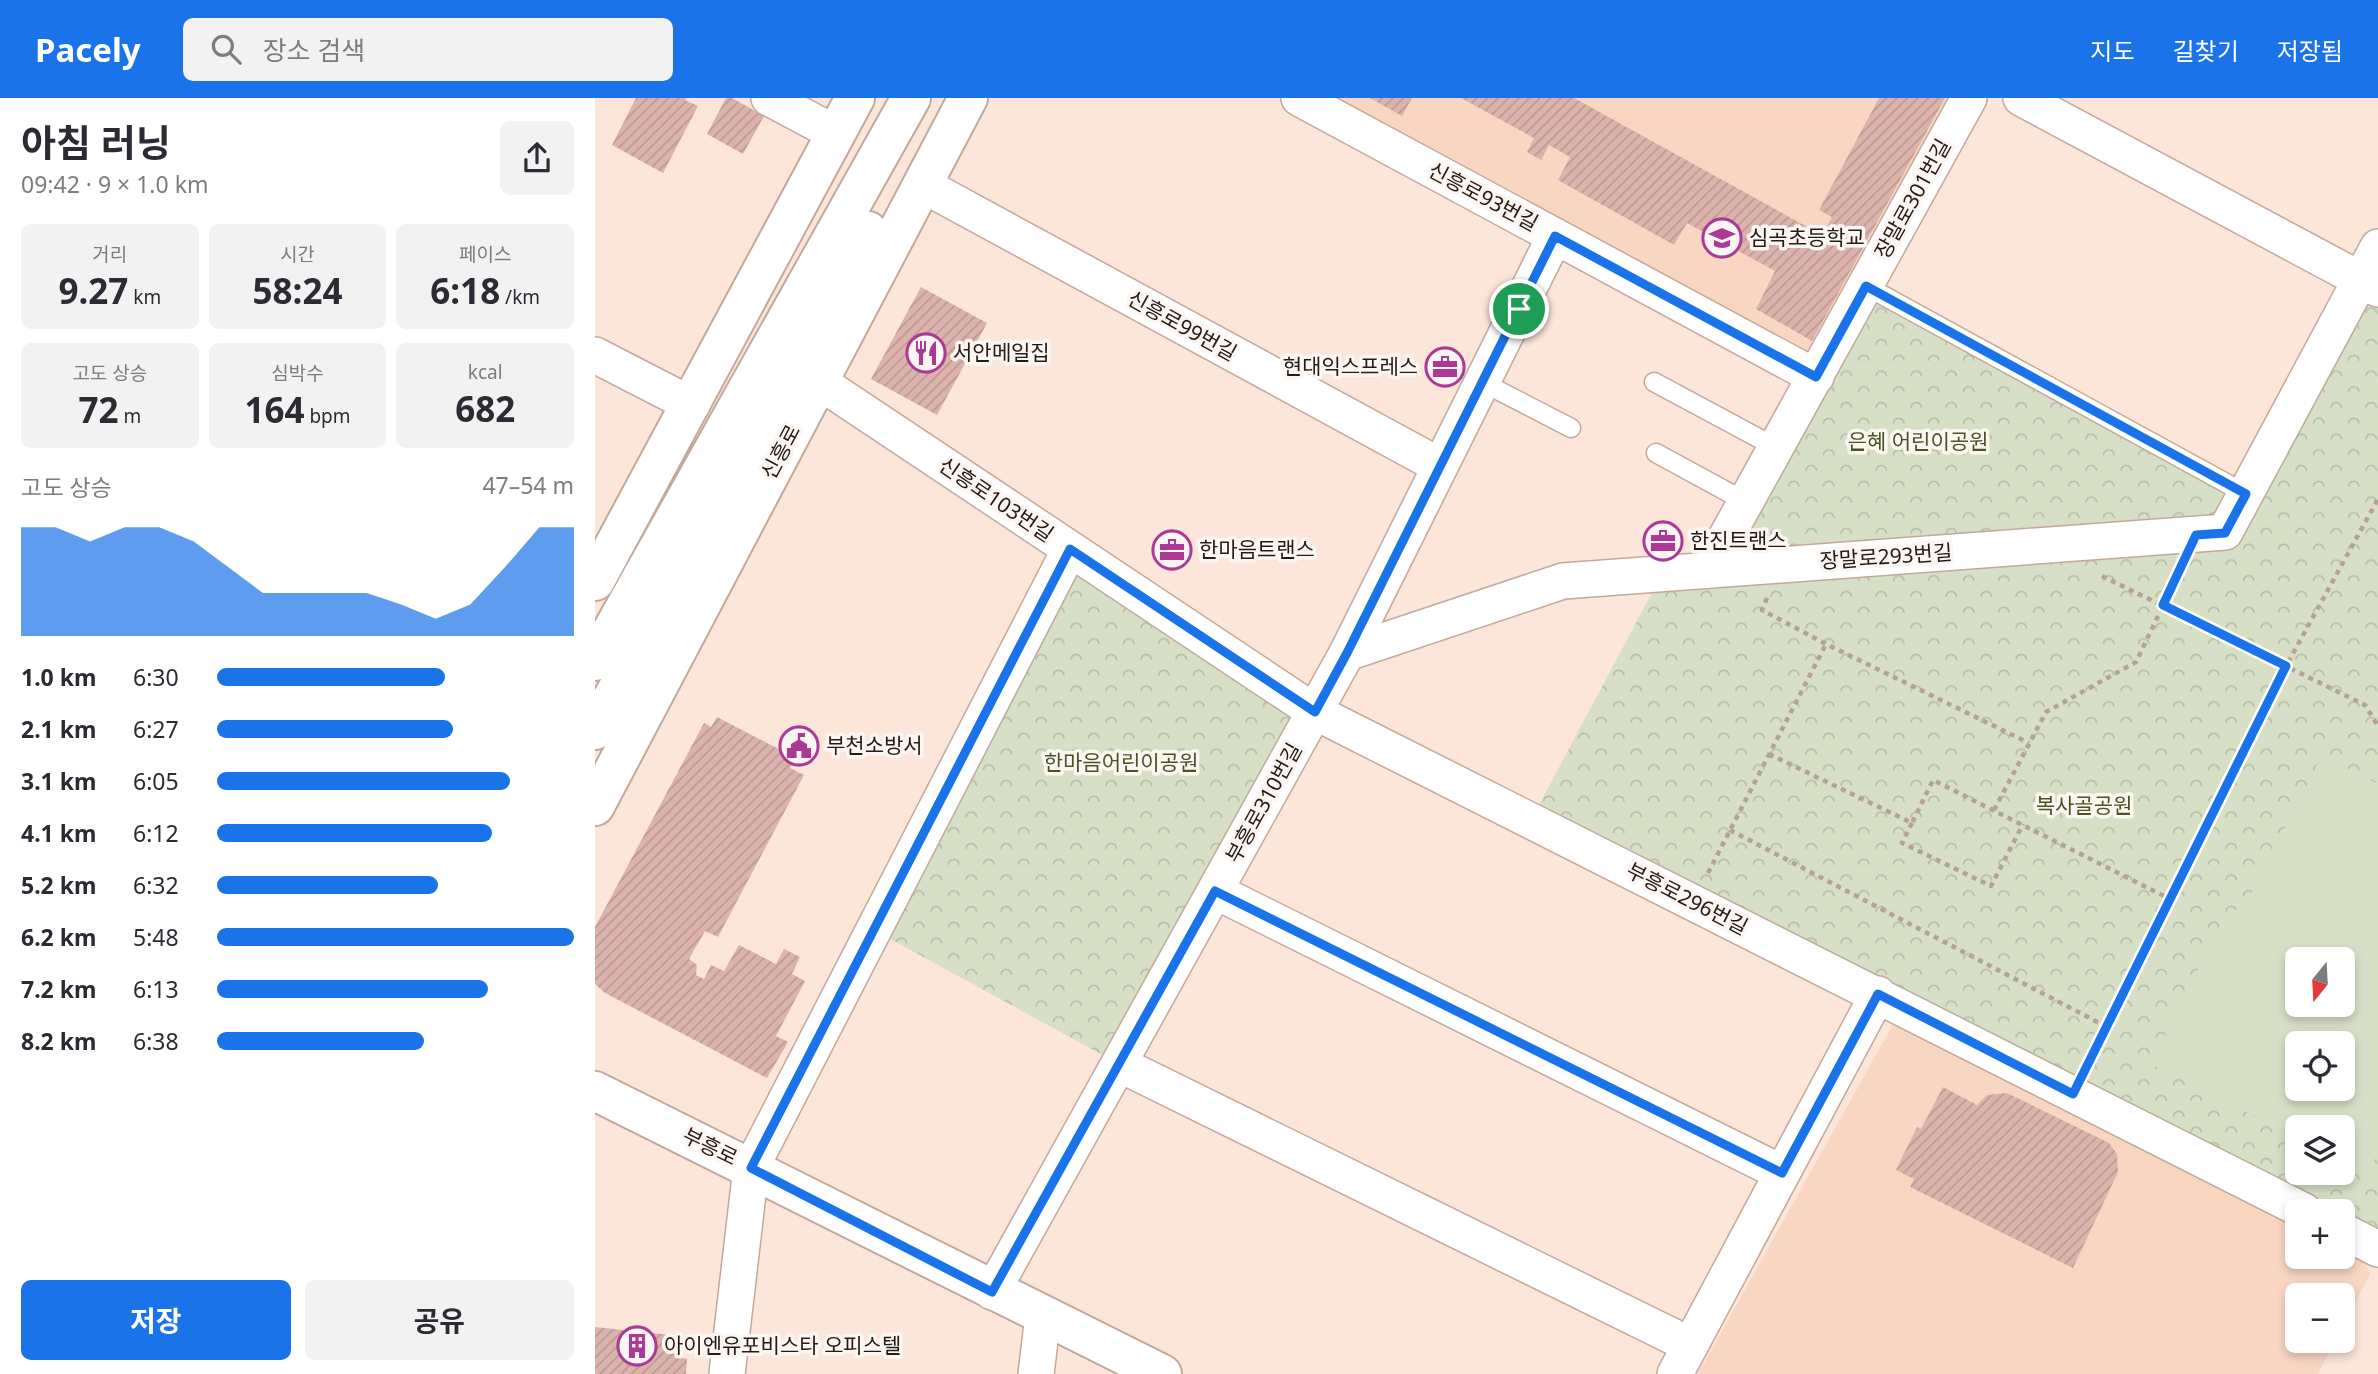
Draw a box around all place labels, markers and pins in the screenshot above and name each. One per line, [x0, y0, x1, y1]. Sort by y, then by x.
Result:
school or university icon: 심곡초등학교 [1701, 217, 1743, 259]
place label: 심곡초등학교 [1749, 223, 1865, 251]
pin [1489, 279, 1549, 339]
restaurant icon: 서안메일집 [905, 332, 947, 374]
place label: 서안메일집 [953, 338, 1050, 366]
office icon: 현대익스프레스 [1424, 346, 1466, 388]
place label: 현대익스프레스 [1283, 352, 1418, 380]
office icon: 한진트랜스 [1642, 520, 1684, 562]
place label: 한진트랜스 [1690, 526, 1787, 554]
office icon: 한마음트랜스 [1151, 529, 1193, 571]
place label: 한마음트랜스 [1199, 535, 1315, 563]
public building icon: 부천소방서 [778, 725, 820, 767]
place label: 부천소방서 [826, 731, 923, 759]
building icon: 아이엔유포비스타 오피스텔 [616, 1325, 658, 1367]
place label: 아이엔유포비스타 오피스텔 [664, 1331, 901, 1359]

